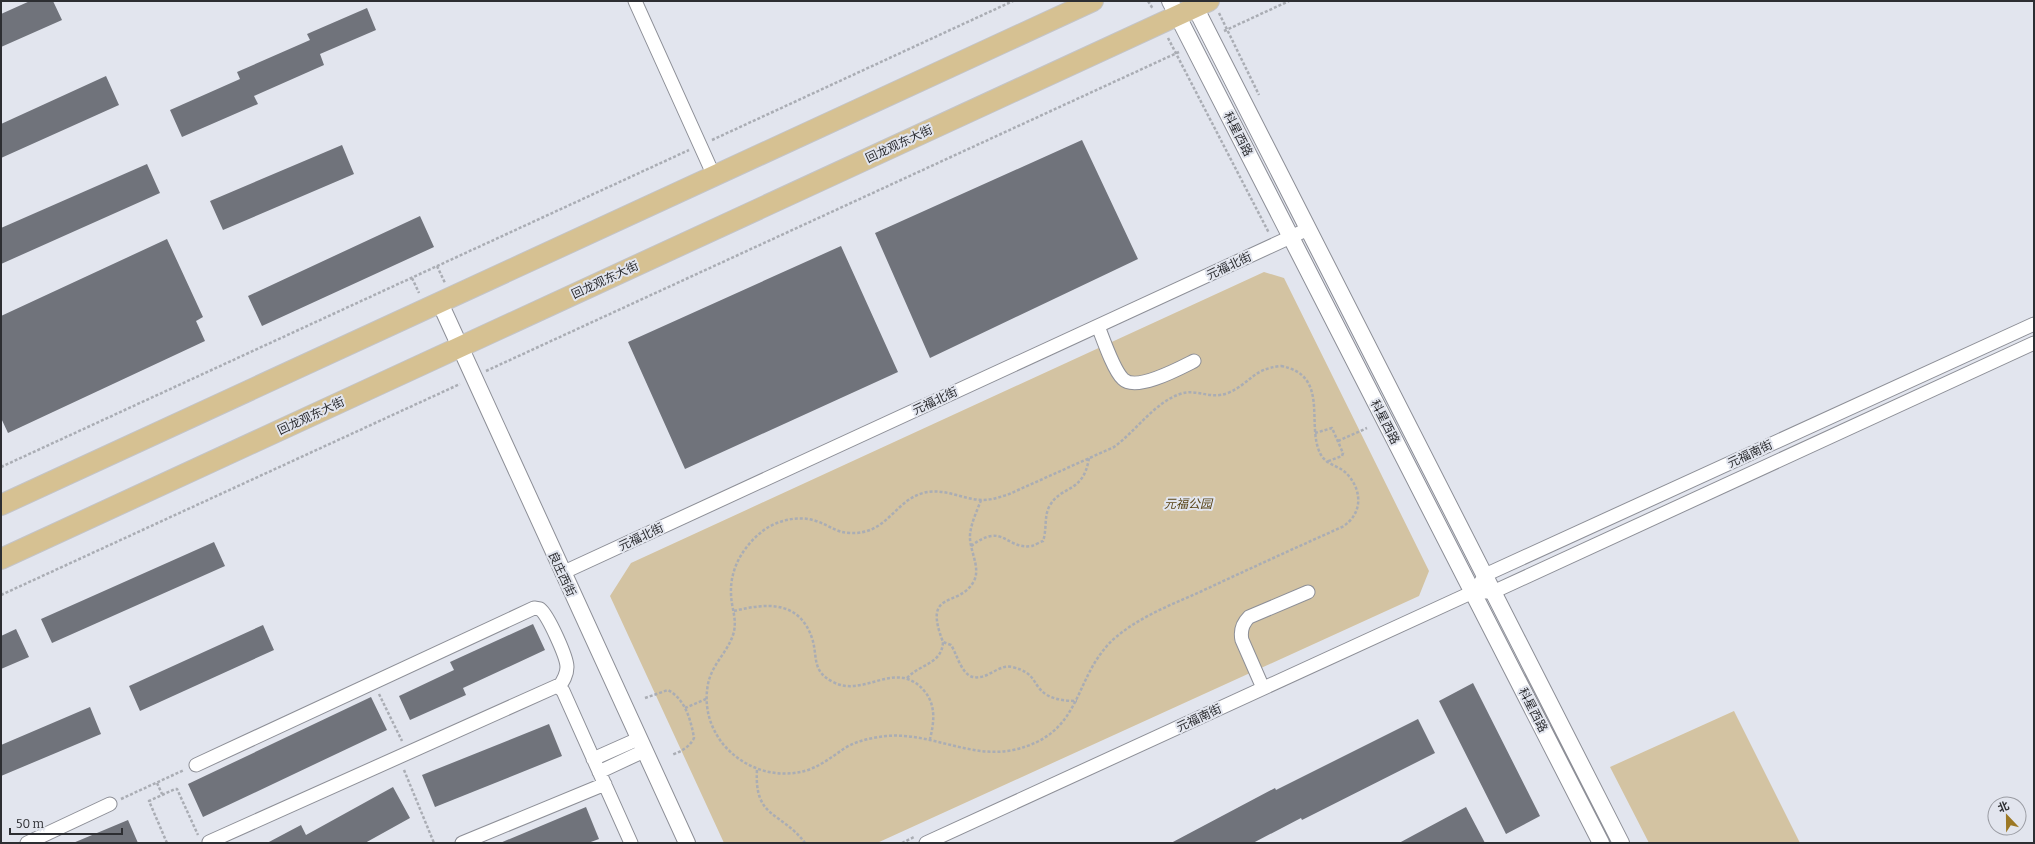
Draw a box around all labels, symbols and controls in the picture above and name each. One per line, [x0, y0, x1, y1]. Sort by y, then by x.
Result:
street label: 科星西路 [1221, 109, 1255, 159]
street label: 回龙观东大街 [863, 122, 935, 166]
street label: 元福北街 [1204, 250, 1254, 282]
street label: 回龙观东大街 [569, 258, 641, 302]
street label: 元福北街 [910, 385, 960, 417]
street label: 回龙观东大街 [275, 394, 347, 438]
street label: 科星西路 [1368, 397, 1402, 447]
street label: 元福南街 [1725, 438, 1775, 470]
park label: 元福公园 [1164, 497, 1214, 511]
street label: 元福北街 [616, 521, 666, 553]
street label: 良庄西街 [546, 549, 578, 599]
street label: 科星西路 [1516, 685, 1550, 735]
street label: 元福南街 [1174, 702, 1224, 734]
north arrow [1987, 796, 2027, 836]
text: 北 [1996, 799, 2011, 815]
scale bar [10, 810, 122, 836]
text: 50 m [16, 817, 45, 831]

